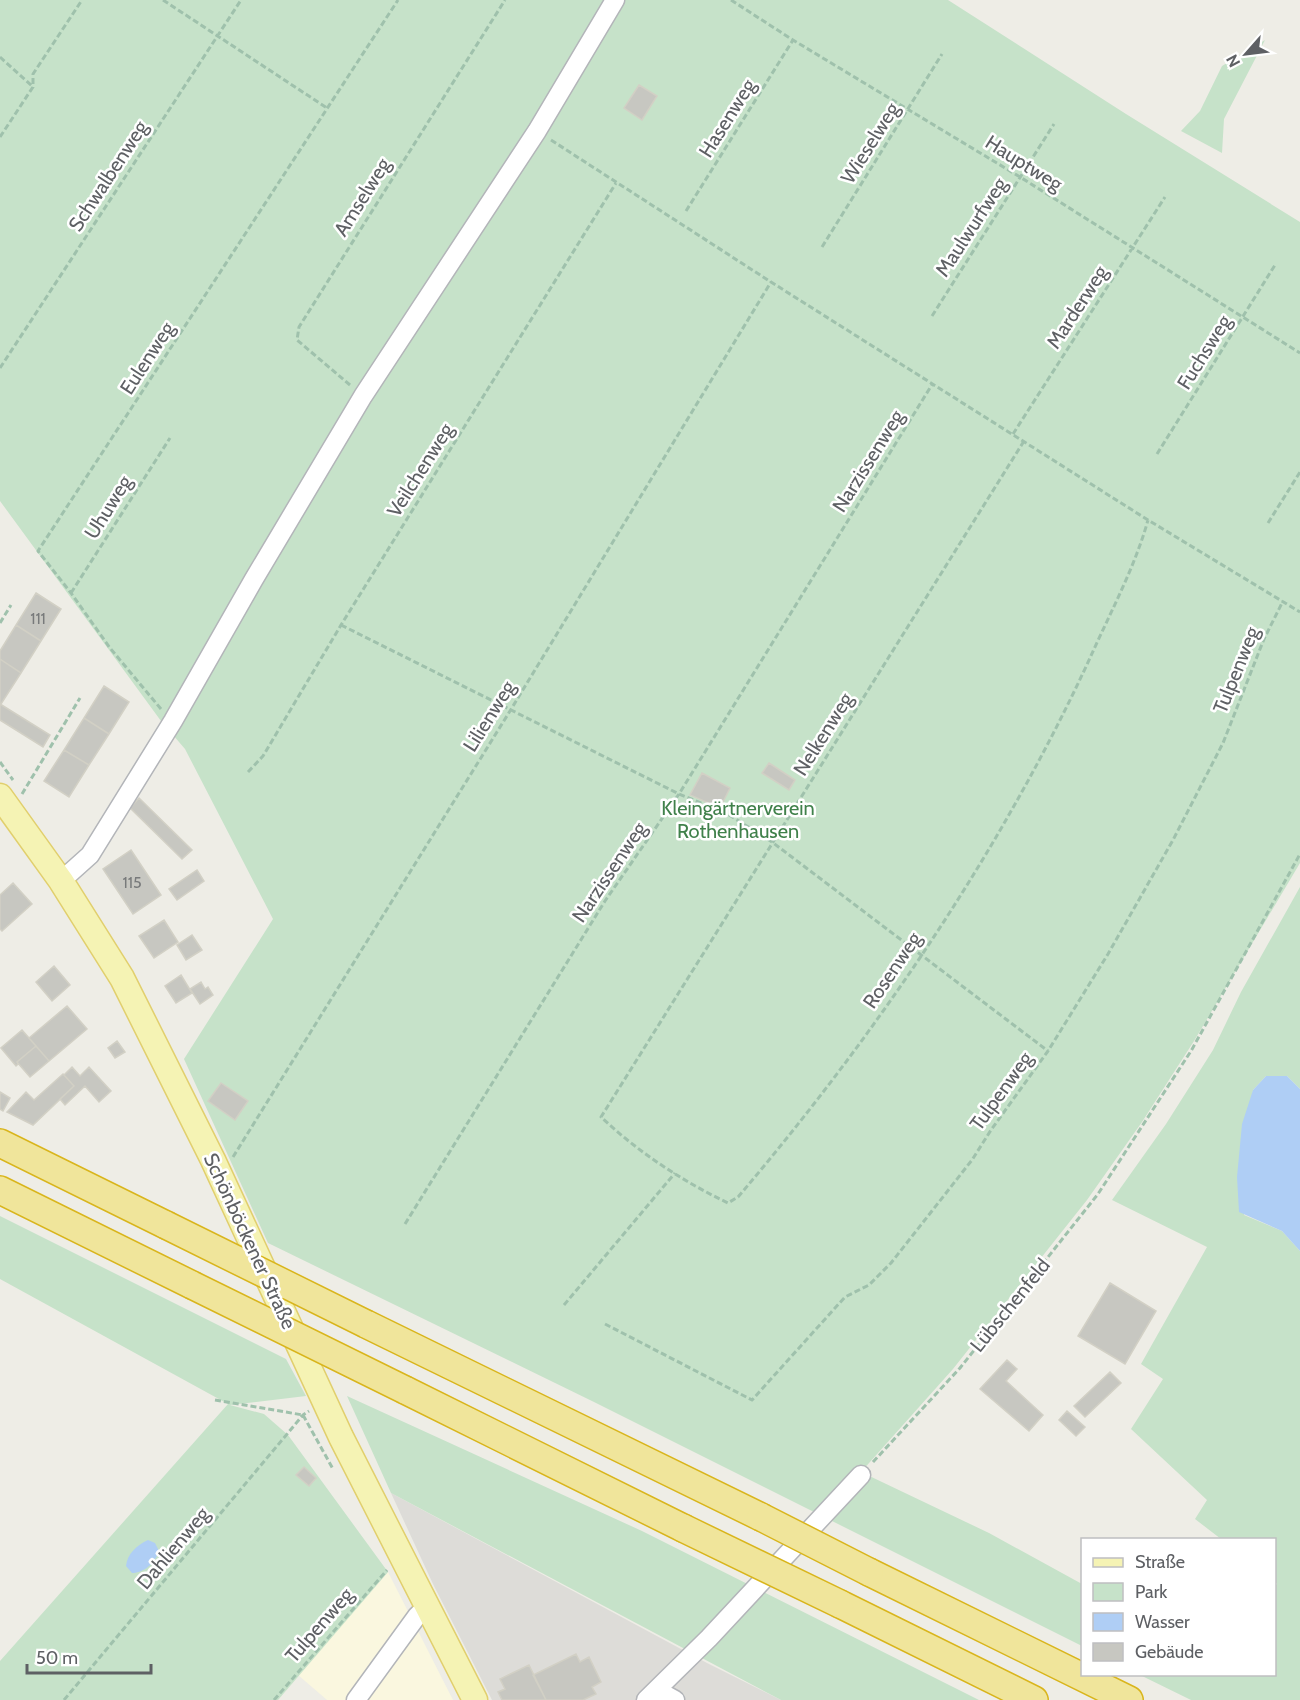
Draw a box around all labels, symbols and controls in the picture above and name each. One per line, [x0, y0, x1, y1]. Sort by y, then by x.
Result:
north arrow [1216, 24, 1276, 84]
text: N [1222, 51, 1244, 70]
street label: Hasenweg [694, 74, 761, 162]
street label: Wieselweg [836, 97, 905, 188]
street label: Schwalbenweg [63, 115, 153, 236]
street label: Hauptweg [981, 130, 1068, 197]
street label: Amselweg [329, 153, 396, 241]
street label: Maulwurfweg [930, 172, 1012, 281]
street label: Marderweg [1041, 260, 1113, 353]
street label: Fuchsweg [1172, 310, 1237, 394]
street label: Eulenweg [115, 316, 180, 399]
street label: Narzissenweg [827, 405, 909, 516]
street label: Veilchenweg [382, 418, 459, 521]
street label: Uhuweg [79, 470, 137, 543]
house number: 111 [30, 609, 46, 628]
street label: Tulpenweg [1208, 622, 1265, 717]
street label: Lilienweg [458, 675, 521, 756]
street label: Nelkenweg [788, 687, 858, 780]
park label: Kleingärtnerverein Rothenhausen [661, 796, 815, 843]
street label: Narzissenweg [567, 816, 652, 927]
house number: 115 [122, 873, 142, 892]
street label: Rosenweg [858, 926, 927, 1013]
street label: Tulpenweg [965, 1046, 1038, 1135]
street label: Schönböckener Straße [199, 1149, 301, 1333]
street label: Lübschenfeld [965, 1253, 1055, 1357]
street label: Dahlienweg [132, 1501, 215, 1594]
legend [1081, 1538, 1276, 1676]
text: Straße [1135, 1551, 1185, 1573]
text: Park [1135, 1581, 1168, 1603]
street label: Tulpenweg [280, 1582, 359, 1667]
text: Wasser [1135, 1611, 1190, 1633]
scale bar [27, 1637, 152, 1675]
text: Gebäude [1135, 1641, 1204, 1663]
text: 50 m [36, 1647, 78, 1669]

